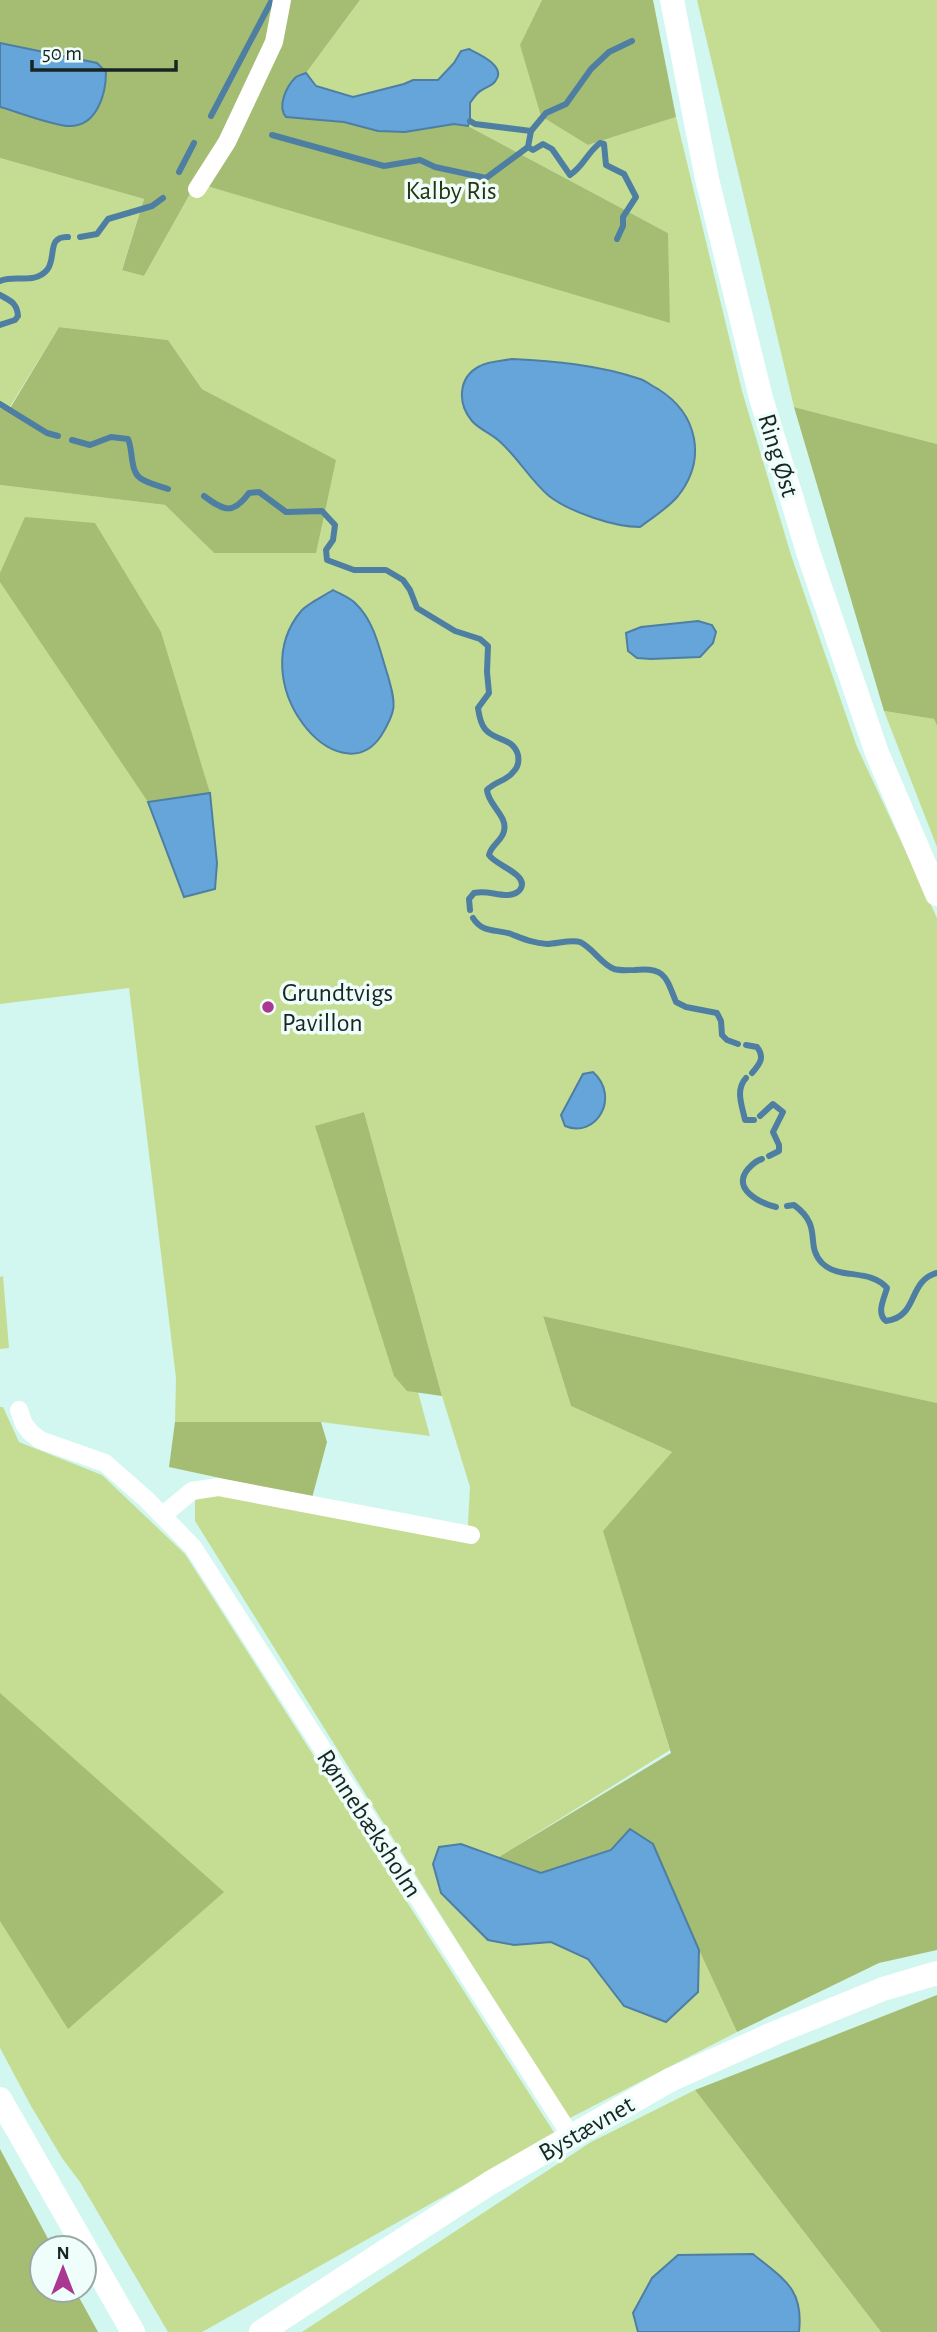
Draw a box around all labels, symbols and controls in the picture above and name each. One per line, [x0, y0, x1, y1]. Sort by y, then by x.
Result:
scale bar [32, 28, 175, 72]
text: 50 m [42, 43, 82, 64]
park label: Kalby Ris [405, 178, 497, 204]
street label: Ring Øst [753, 411, 803, 500]
place label: Grundtvigs Pavillon [282, 980, 393, 1036]
marker: Grundtvigs Pavillon [260, 999, 276, 1015]
street label: Rønnebæksholm [312, 1745, 427, 1902]
street label: Bystævnet [534, 2091, 639, 2166]
north arrow [28, 2234, 98, 2304]
text: N [56, 2244, 70, 2263]

